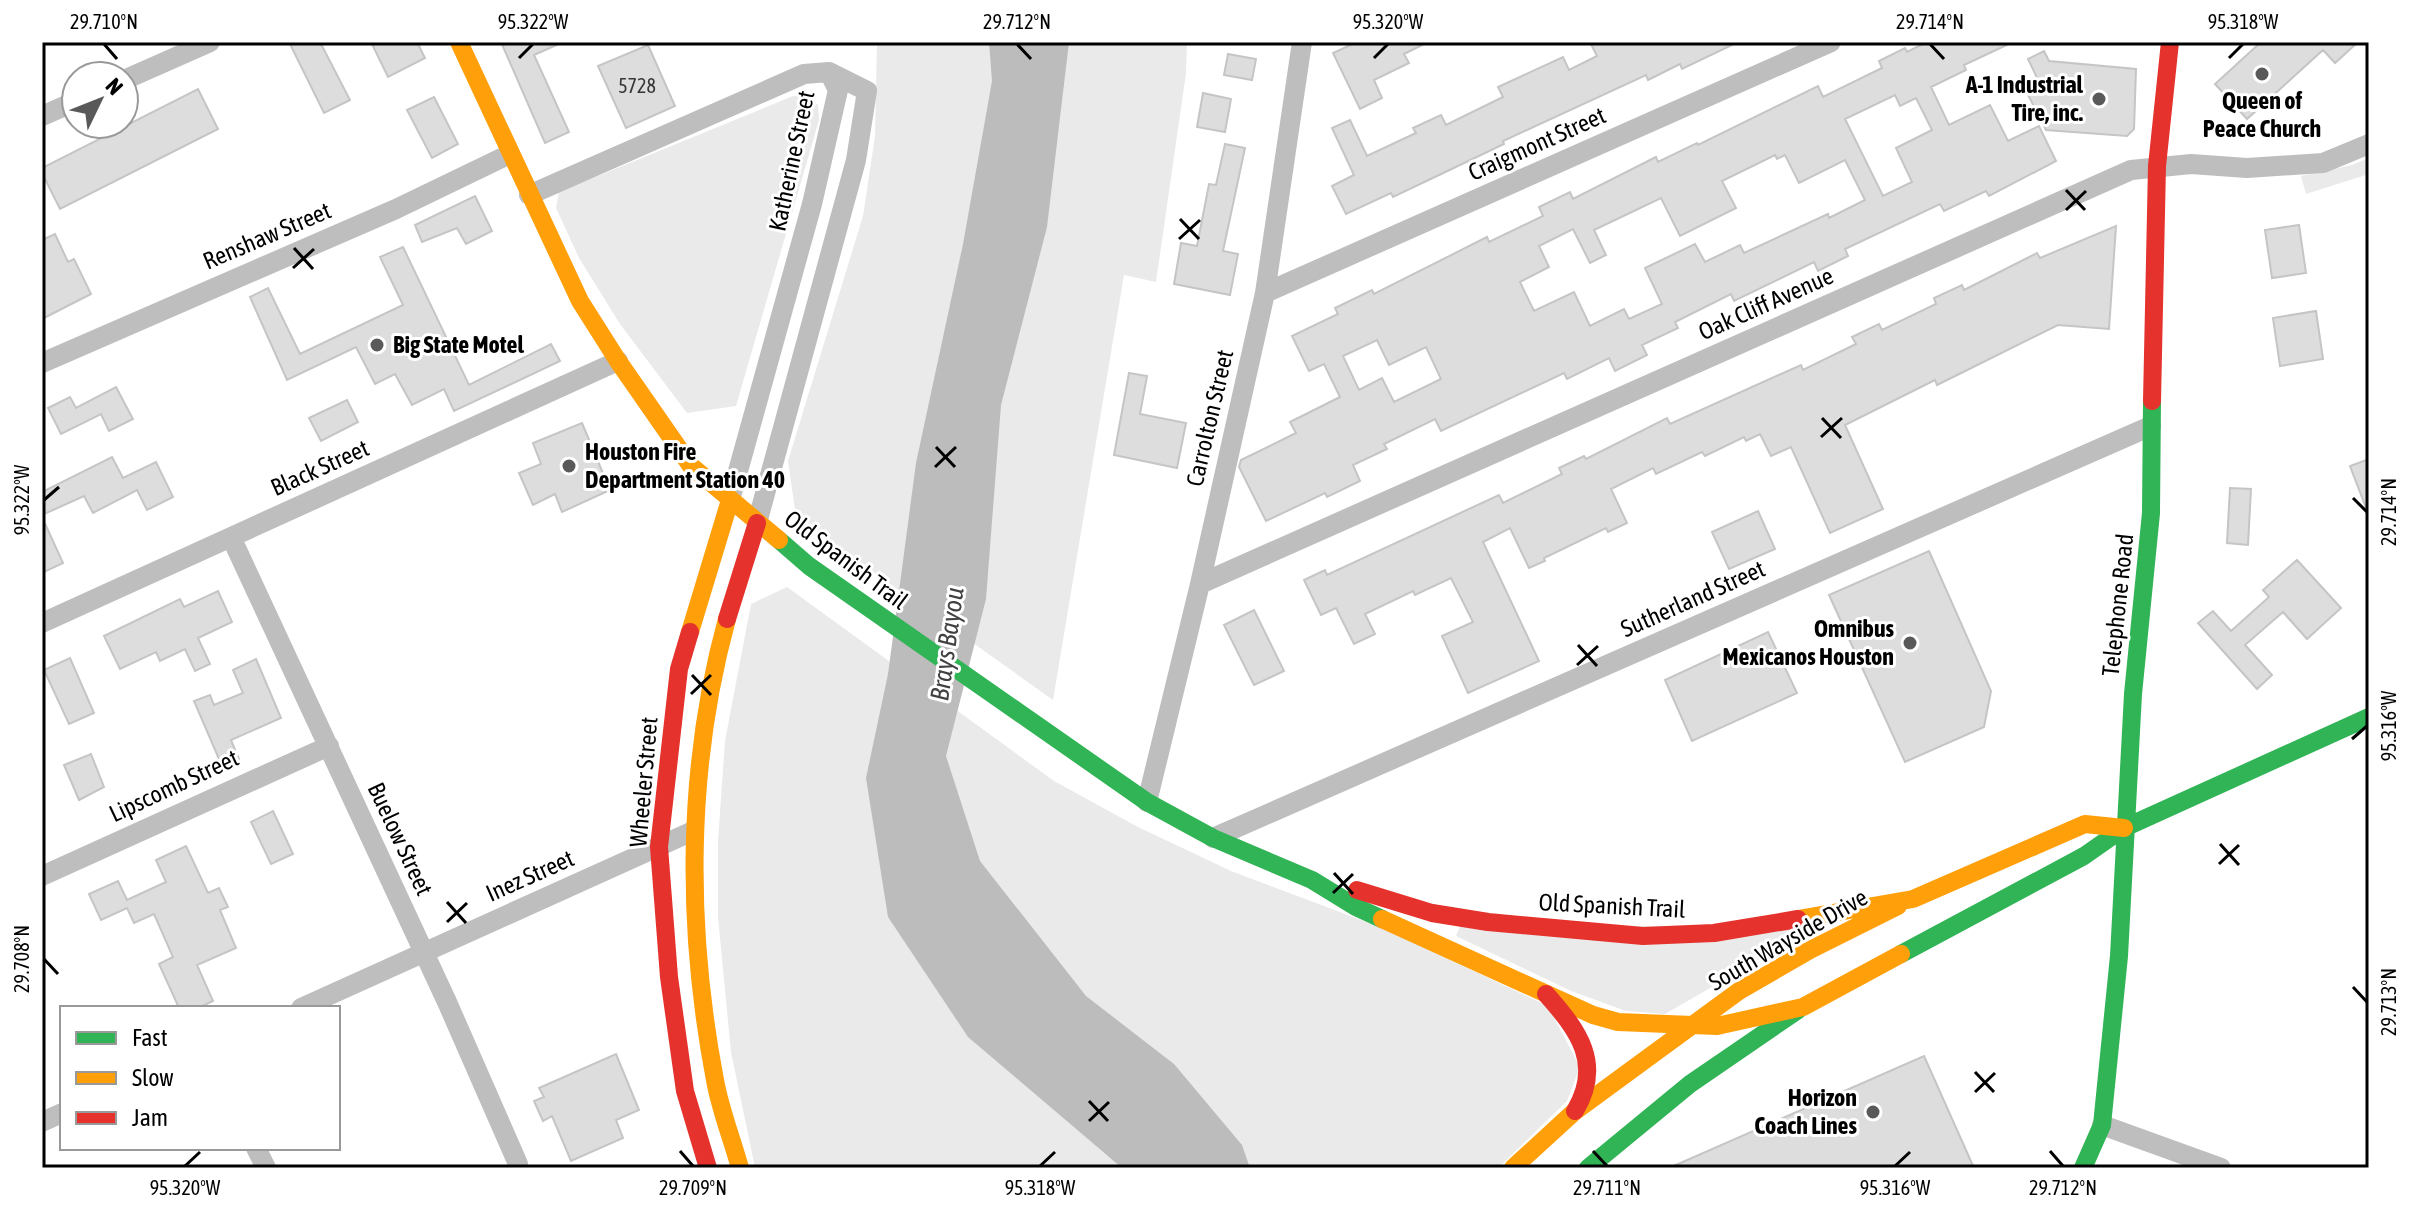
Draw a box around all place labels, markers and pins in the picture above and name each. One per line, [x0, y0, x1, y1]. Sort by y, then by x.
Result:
marker: Queen of Peace Church [2253, 65, 2271, 83]
place label: A-1 Industrial Tire, inc. [1965, 71, 2084, 126]
place label: Queen of Peace Church [2203, 87, 2321, 142]
marker: A-1 Industrial Tire, inc. [2090, 90, 2108, 108]
place label: Big State Motel [393, 331, 524, 358]
marker: Big State Motel [368, 336, 386, 354]
place label: Houston Fire Department Station 40 [585, 438, 785, 493]
marker: Houston Fire Department Station 40 [560, 457, 578, 475]
place label: Omnibus Mexicanos Houston [1722, 615, 1895, 670]
marker: Omnibus Mexicanos Houston [1901, 634, 1919, 652]
place label: Horizon Coach Lines [1754, 1084, 1858, 1139]
marker: Horizon Coach Lines [1864, 1103, 1882, 1121]

